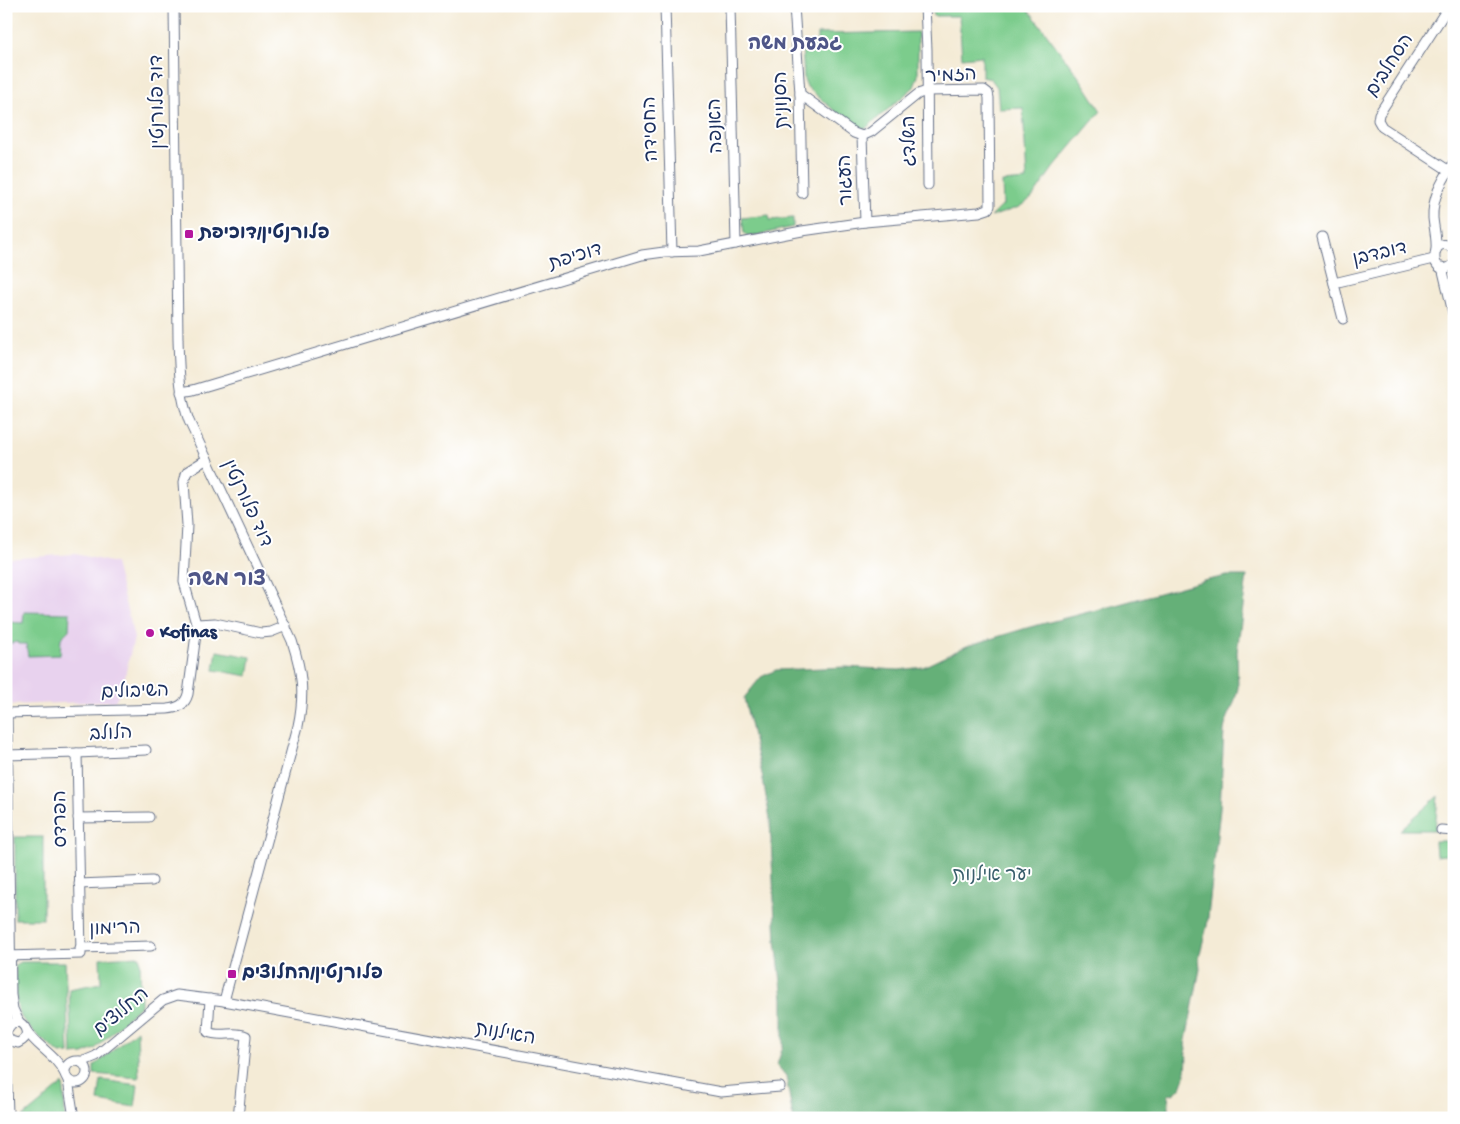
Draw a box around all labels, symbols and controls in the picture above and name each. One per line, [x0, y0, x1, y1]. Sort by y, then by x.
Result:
street label: הסחלבים [1361, 29, 1420, 102]
district label: גבעת משה [748, 34, 842, 57]
street label: דוד פלורנטין [146, 55, 171, 149]
street label: הזמיר [925, 64, 977, 90]
street label: הסנונית [771, 71, 795, 129]
street label: החסידה [639, 96, 665, 162]
street label: האנפה [705, 98, 729, 154]
street label: השלדג [898, 115, 923, 167]
street label: העגור [835, 154, 859, 206]
place label: פלורנטין/דוכיפת [197, 222, 330, 246]
marker: פלורנטין/דוכיפת [183, 228, 195, 240]
street label: דובדבן [1351, 238, 1409, 272]
street label: דוכיפת [545, 239, 606, 277]
street label: דוד פלורנטין [216, 456, 277, 552]
district label: צור משה [188, 569, 266, 594]
place label: Kofinas [159, 622, 218, 645]
marker: Kofinas [144, 627, 156, 639]
street label: השיבולים [101, 679, 169, 706]
street label: הלולב [89, 721, 133, 748]
street label: הפרדס [50, 790, 74, 848]
park label: יער אילנות [952, 864, 1032, 888]
street label: הרימון [89, 918, 141, 942]
place label: פלורנטין/החלוצים [242, 962, 383, 986]
marker: פלורנטין/החלוצים [226, 968, 238, 980]
street label: החלוצים [89, 983, 155, 1042]
street label: האילנות [473, 1017, 537, 1052]

